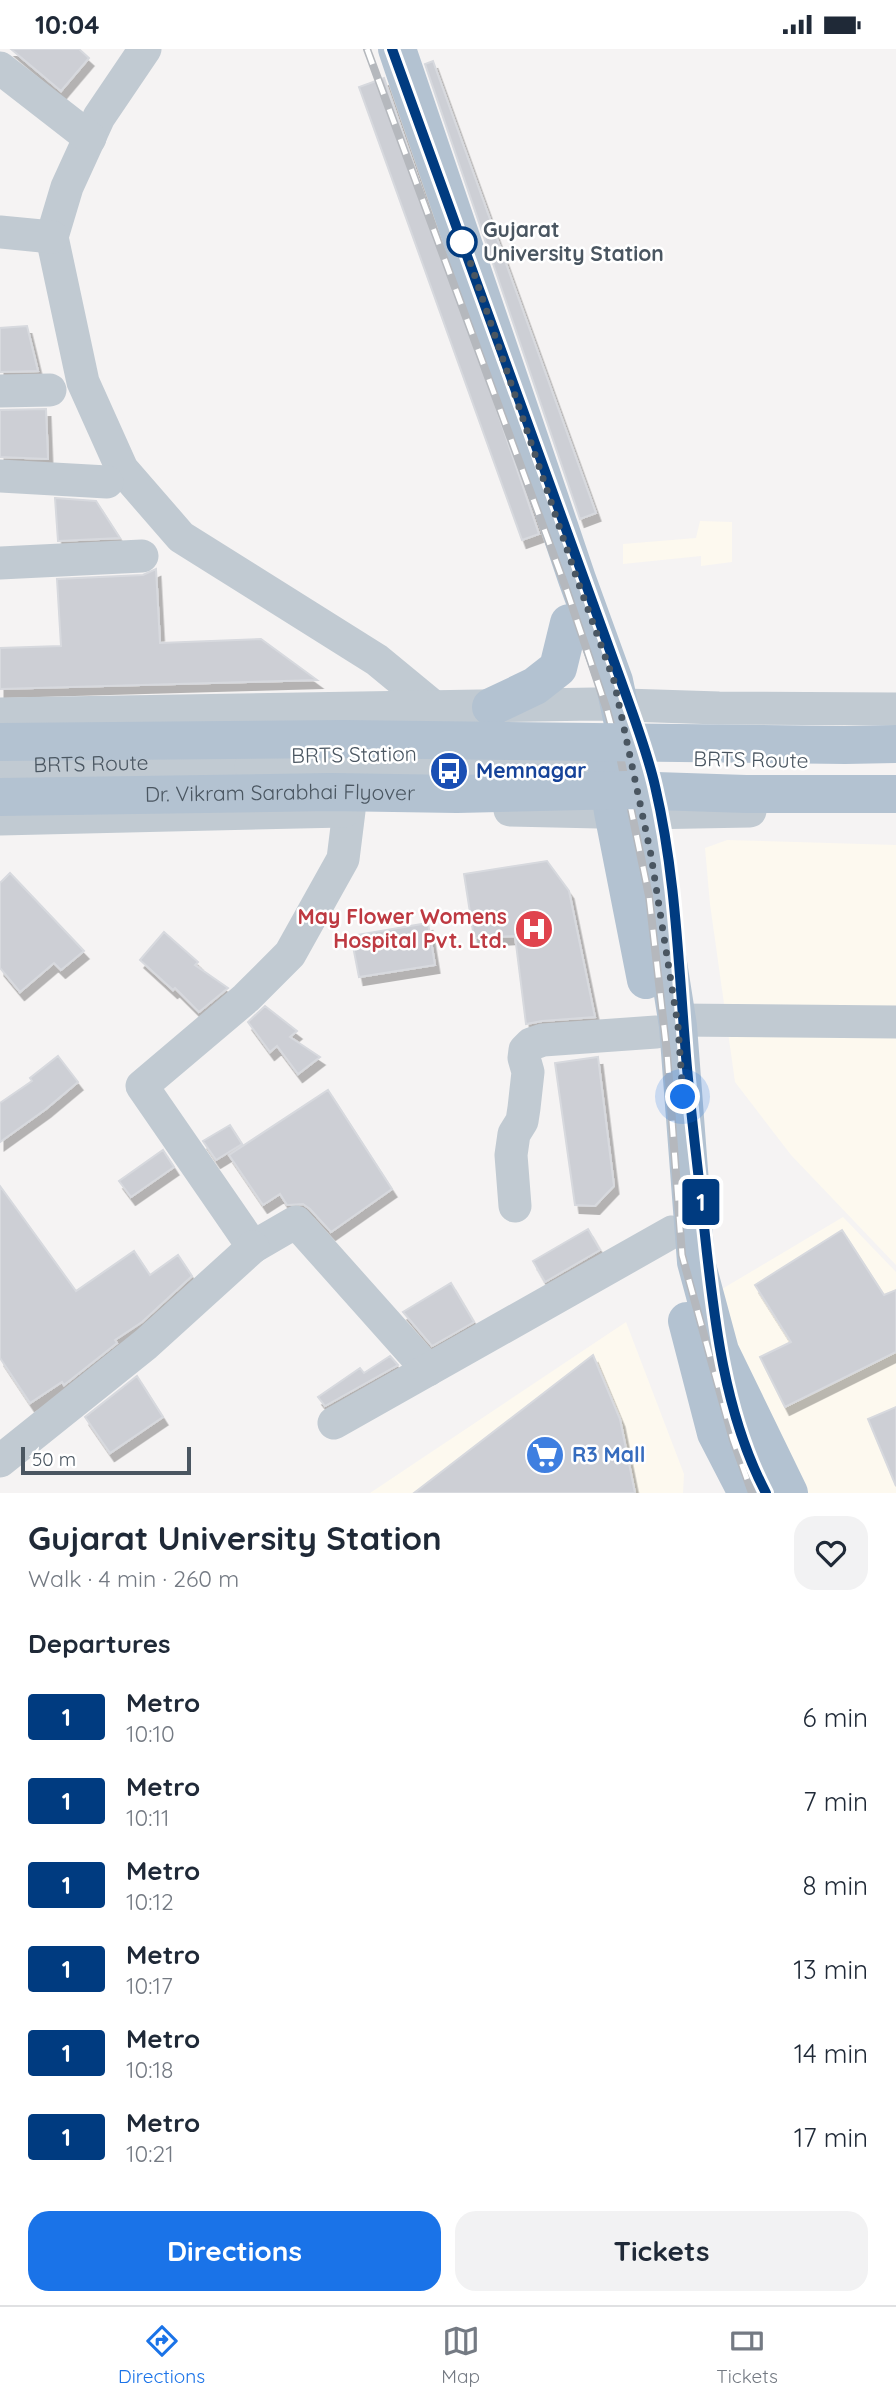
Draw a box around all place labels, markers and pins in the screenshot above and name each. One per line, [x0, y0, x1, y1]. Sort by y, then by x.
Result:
place label: Gujarat University Station [483, 216, 664, 266]
marker: Gujarat University Station [447, 227, 477, 257]
bus stop icon: Memnagar [428, 750, 470, 792]
place label: Memnagar [476, 757, 586, 783]
place label: May Flower Womens Hospital Pvt. Ltd. [298, 903, 507, 953]
hospital icon: May Flower Womens Hospital Pvt. Ltd. [513, 908, 555, 950]
supermarket icon: R3 Mall [524, 1434, 566, 1476]
place label: R3 Mall [572, 1441, 645, 1467]

